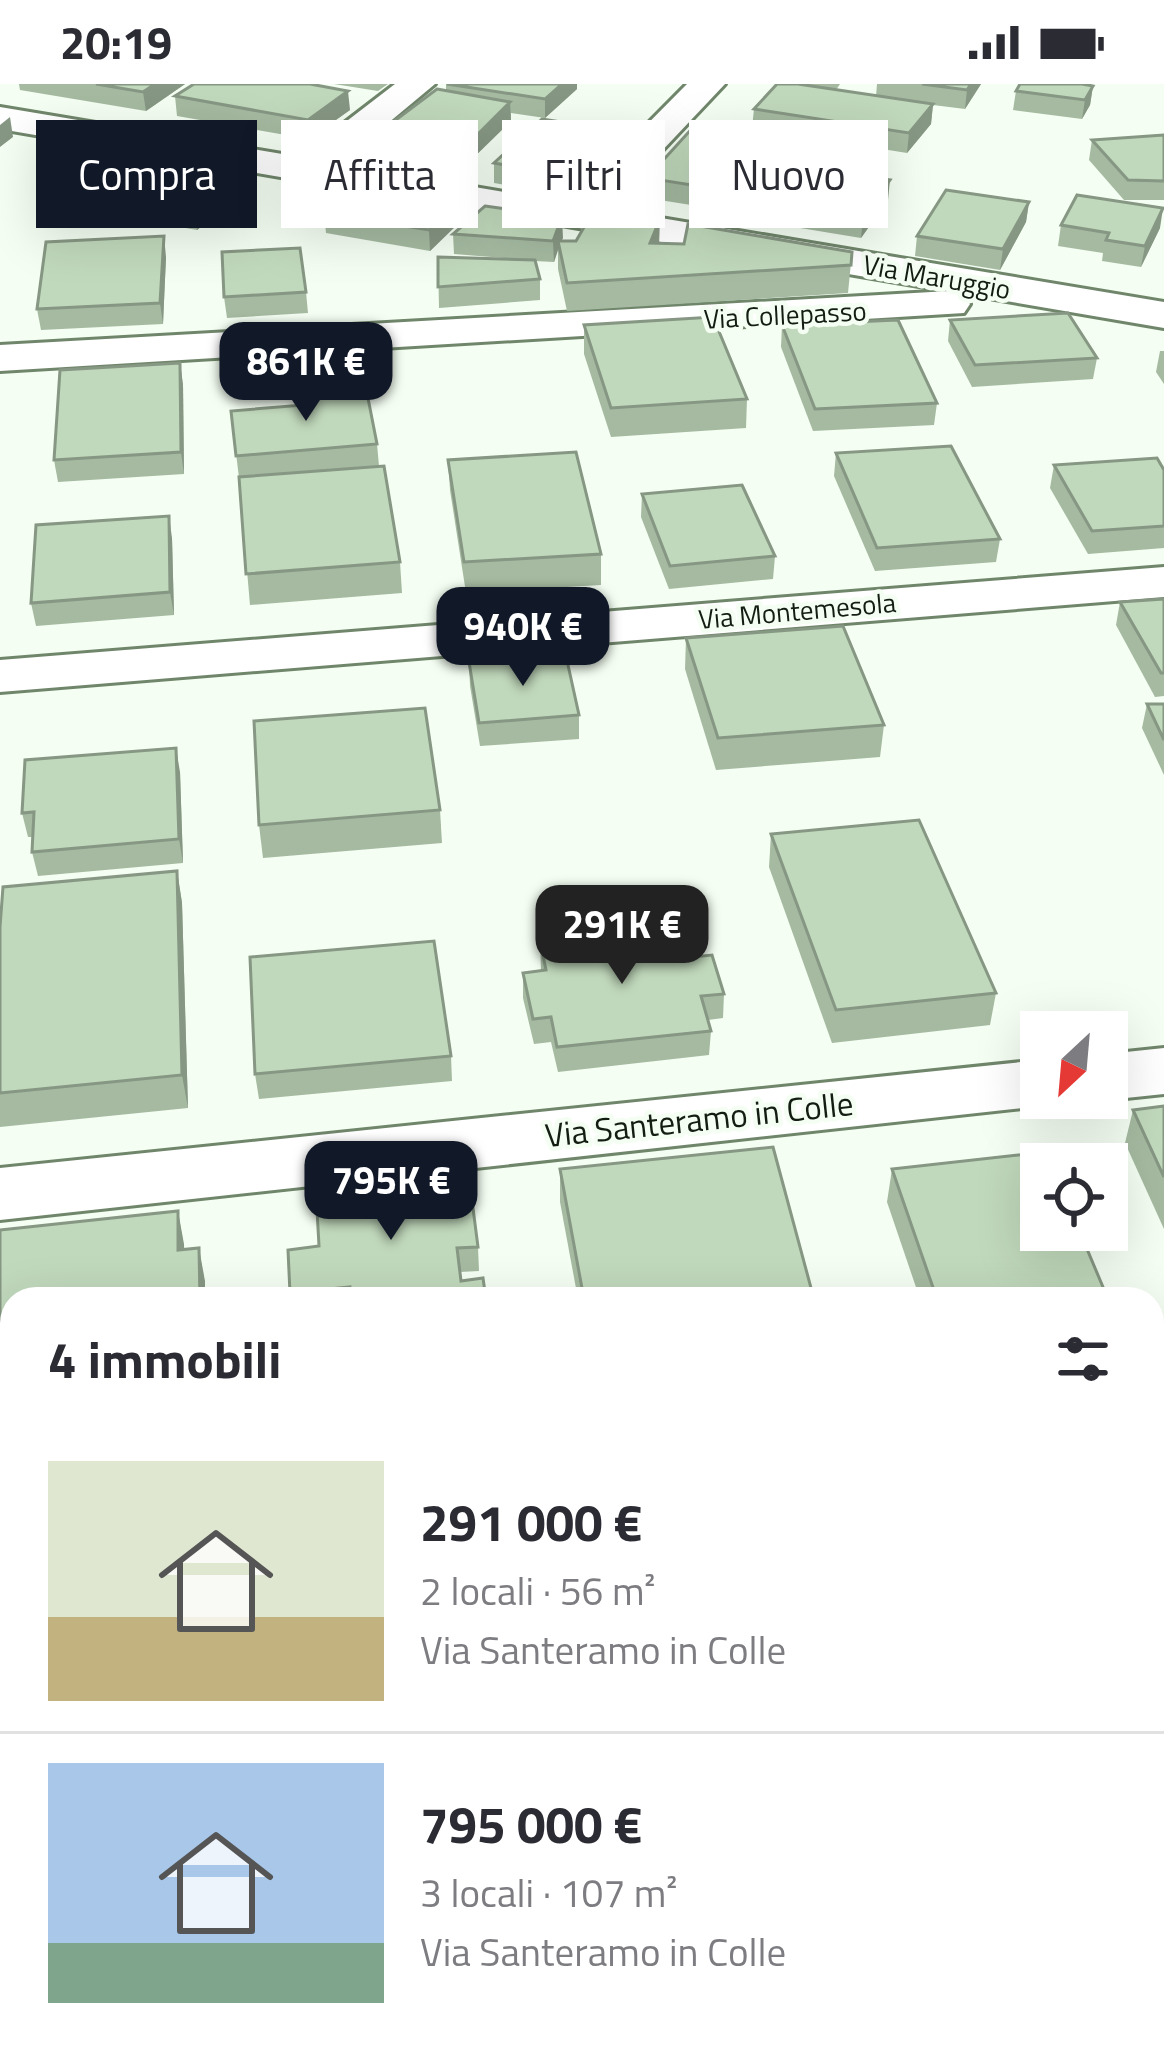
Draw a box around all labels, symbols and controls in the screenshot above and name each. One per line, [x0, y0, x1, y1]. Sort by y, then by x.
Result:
text: 20:19 [60, 8, 172, 76]
chip: Compra [36, 120, 257, 228]
chip: Affitta [281, 120, 478, 228]
chip: Filtri [502, 120, 665, 228]
chip: Nuovo [689, 120, 888, 228]
street label: Via Maruggio [860, 243, 1014, 309]
street label: Via Collepasso [703, 289, 867, 339]
pin: 861K € [208, 322, 404, 424]
text: 861K € [246, 331, 366, 390]
street label: Via Montemesola [696, 581, 898, 639]
pin: 940K € [425, 587, 621, 689]
text: 940K € [463, 596, 583, 655]
pin: 291K € [524, 885, 720, 987]
text: 291K € [562, 894, 682, 953]
north arrow [1020, 1011, 1128, 1119]
map controls [1020, 1011, 1128, 1251]
street label: Via Santeramo in Colle [542, 1078, 856, 1160]
pin: 795K € [293, 1141, 489, 1243]
button: locate [1020, 1143, 1128, 1251]
text: 795K € [331, 1150, 451, 1209]
text: 4 immobili [48, 1320, 281, 1398]
icon: filters [1050, 1326, 1116, 1392]
text: 291 000 € [420, 1483, 642, 1561]
icon: home [144, 1509, 288, 1653]
text: 2 locali · 56 m² [420, 1561, 656, 1620]
text: Via Santeramo in Colle [420, 1620, 786, 1679]
text: 795 000 € [420, 1785, 642, 1863]
icon: home [144, 1811, 288, 1955]
text: 3 locali · 107 m² [420, 1863, 677, 1922]
text: Via Santeramo in Colle [420, 1922, 786, 1981]

